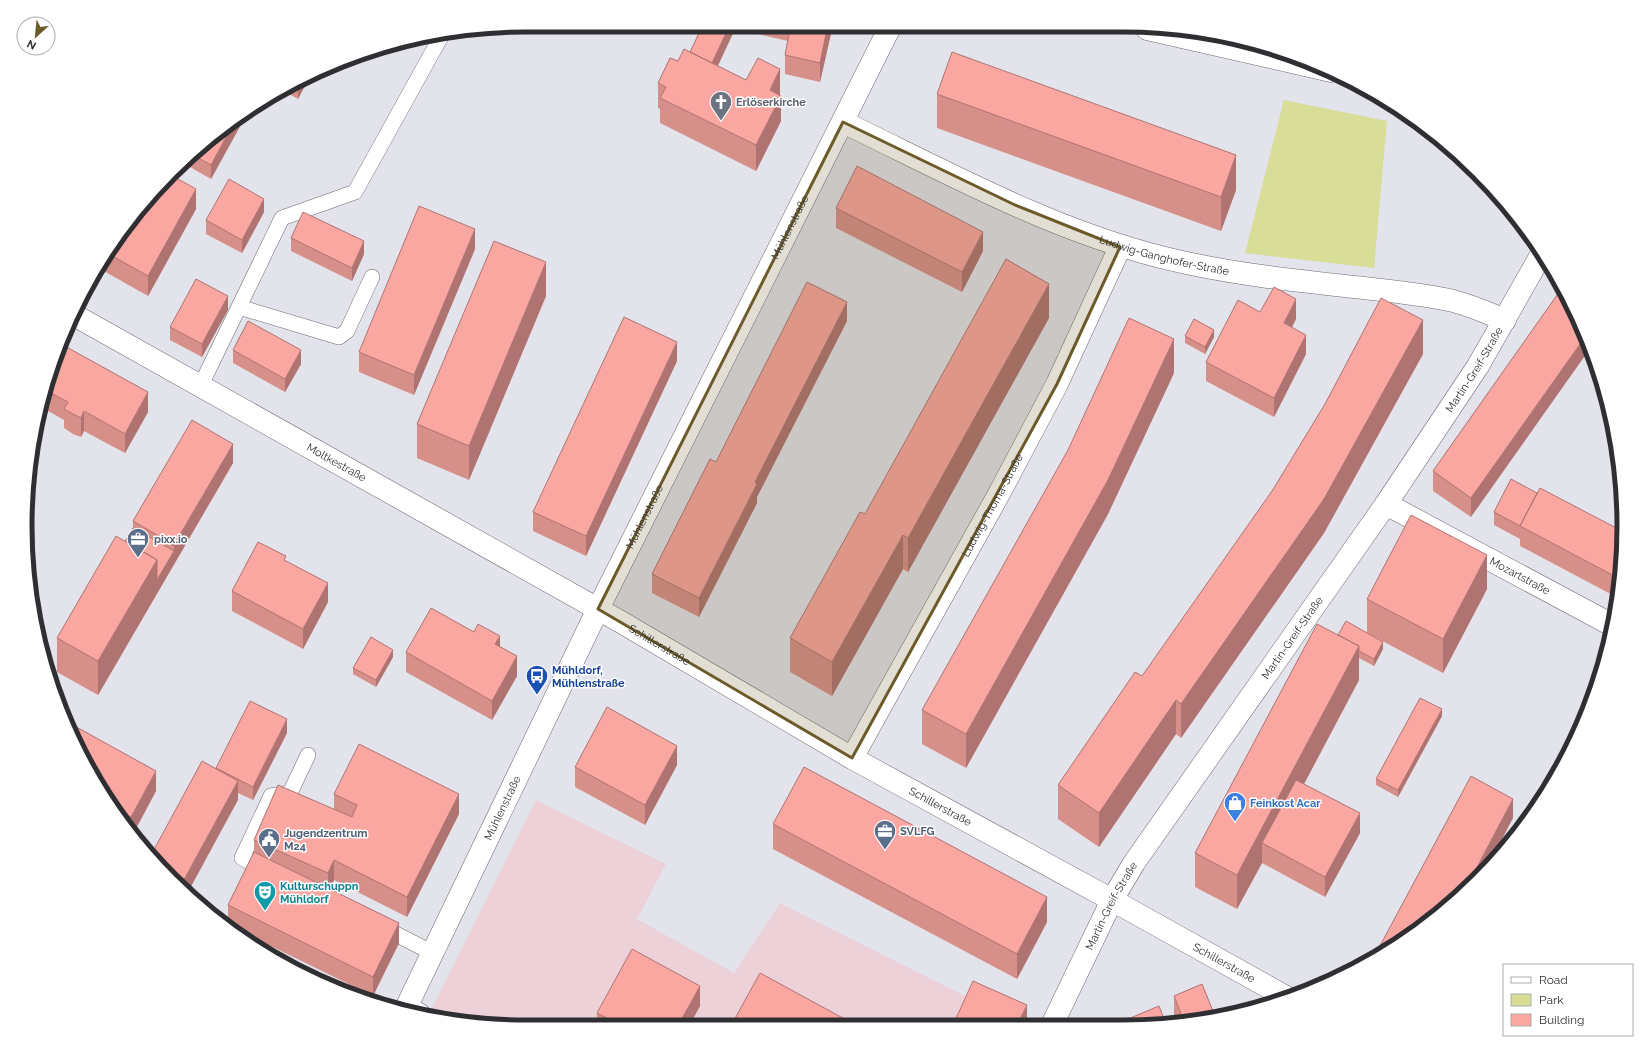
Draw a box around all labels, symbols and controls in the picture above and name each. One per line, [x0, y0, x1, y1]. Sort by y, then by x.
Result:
north arrow [16, 16, 56, 56]
text: N [25, 37, 38, 52]
church icon: Erlöserkirche [708, 89, 734, 122]
place label: Erlöserkirche [736, 96, 806, 109]
street label: Mühlenstraße [769, 193, 812, 262]
street label: Ludwig-Ganghofer-Straße [1098, 233, 1231, 278]
street label: Martin-Greif-Straße [1443, 325, 1506, 415]
street label: Moltkestraße [304, 441, 369, 485]
street label: Ludwig-Thoma-Straße [959, 451, 1026, 559]
street label: Mühlenstraße [623, 482, 666, 551]
office icon: pixx.io [125, 526, 151, 559]
place label: pixx.io [154, 533, 188, 546]
street label: Mozartstraße [1487, 555, 1553, 598]
street label: Martin-Greif-Straße [1259, 594, 1326, 682]
street label: Schillerstraße [626, 622, 693, 669]
bus stop icon: Mühldorf, Mühlenstraße [524, 663, 550, 696]
place label: Mühldorf, Mühlenstraße [552, 664, 625, 690]
street label: Mühlenstraße [482, 773, 524, 842]
street label: Schillerstraße [907, 784, 974, 829]
shop icon: Feinkost Acar [1222, 790, 1248, 823]
place label: Feinkost Acar [1250, 797, 1321, 810]
office icon: SVLFG [872, 818, 898, 851]
place label: SVLFG [900, 825, 935, 838]
public building icon: Jugendzentrum M24 [256, 826, 282, 859]
place label: Jugendzentrum M24 [284, 827, 367, 853]
street label: Martin-Greif-Straße [1083, 859, 1140, 952]
theatre icon: Kulturschuppn Mühldorf [252, 879, 278, 912]
place label: Kulturschuppn Mühldorf [280, 880, 359, 906]
street label: Schillerstraße [1191, 940, 1258, 986]
legend [1503, 964, 1633, 1036]
text: Road [1539, 973, 1568, 987]
text: Park [1539, 993, 1564, 1007]
text: Building [1539, 1013, 1585, 1027]

